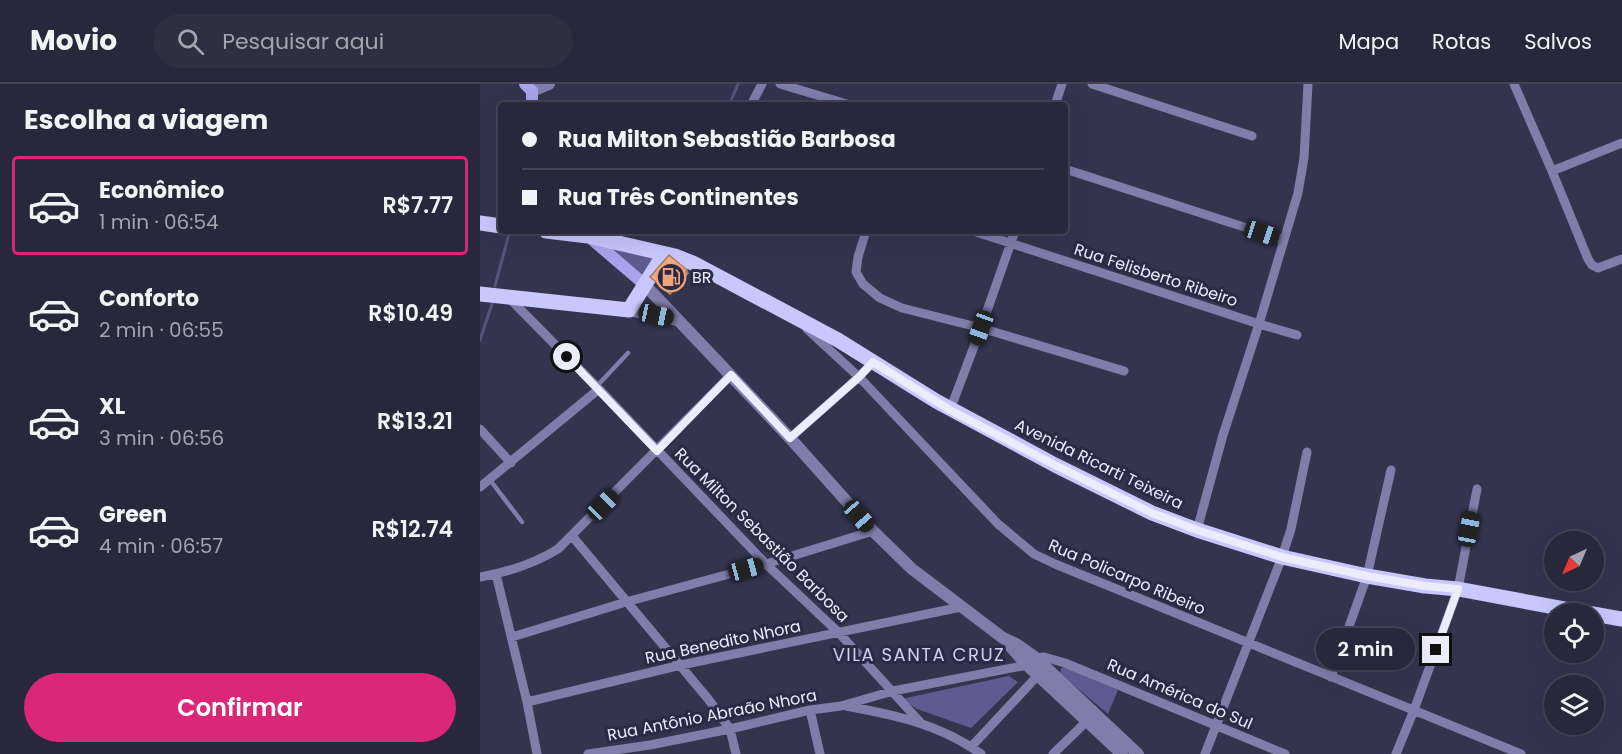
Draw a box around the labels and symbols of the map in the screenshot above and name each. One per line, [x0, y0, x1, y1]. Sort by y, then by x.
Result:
car [1242, 219, 1282, 247]
street label: Rua Felisberto Ribeiro [1071, 238, 1241, 312]
fuel station icon: BR [655, 261, 687, 293]
place label: BR [692, 266, 712, 289]
car [637, 302, 675, 328]
car [966, 308, 996, 348]
route start [553, 343, 580, 370]
street label: Avenida Ricarti Teixeira [1011, 413, 1187, 515]
street label: Rua Milton Sebastião Barbosa [670, 443, 854, 627]
car [584, 486, 622, 524]
car [840, 497, 878, 535]
car [1457, 510, 1481, 548]
north arrow [1544, 531, 1604, 591]
street label: Rua Policarpo Ribeiro [1045, 533, 1209, 621]
car [726, 556, 766, 582]
street label: Rua Benedito Nhora [643, 614, 803, 670]
callout: 2 min [1316, 629, 1415, 671]
route end [1422, 636, 1449, 663]
district label: VILA SANTA CRUZ [833, 642, 1005, 667]
street label: Rua América do Sul [1104, 653, 1256, 735]
street label: Rua Antônio Abraão Nhora [605, 683, 819, 747]

